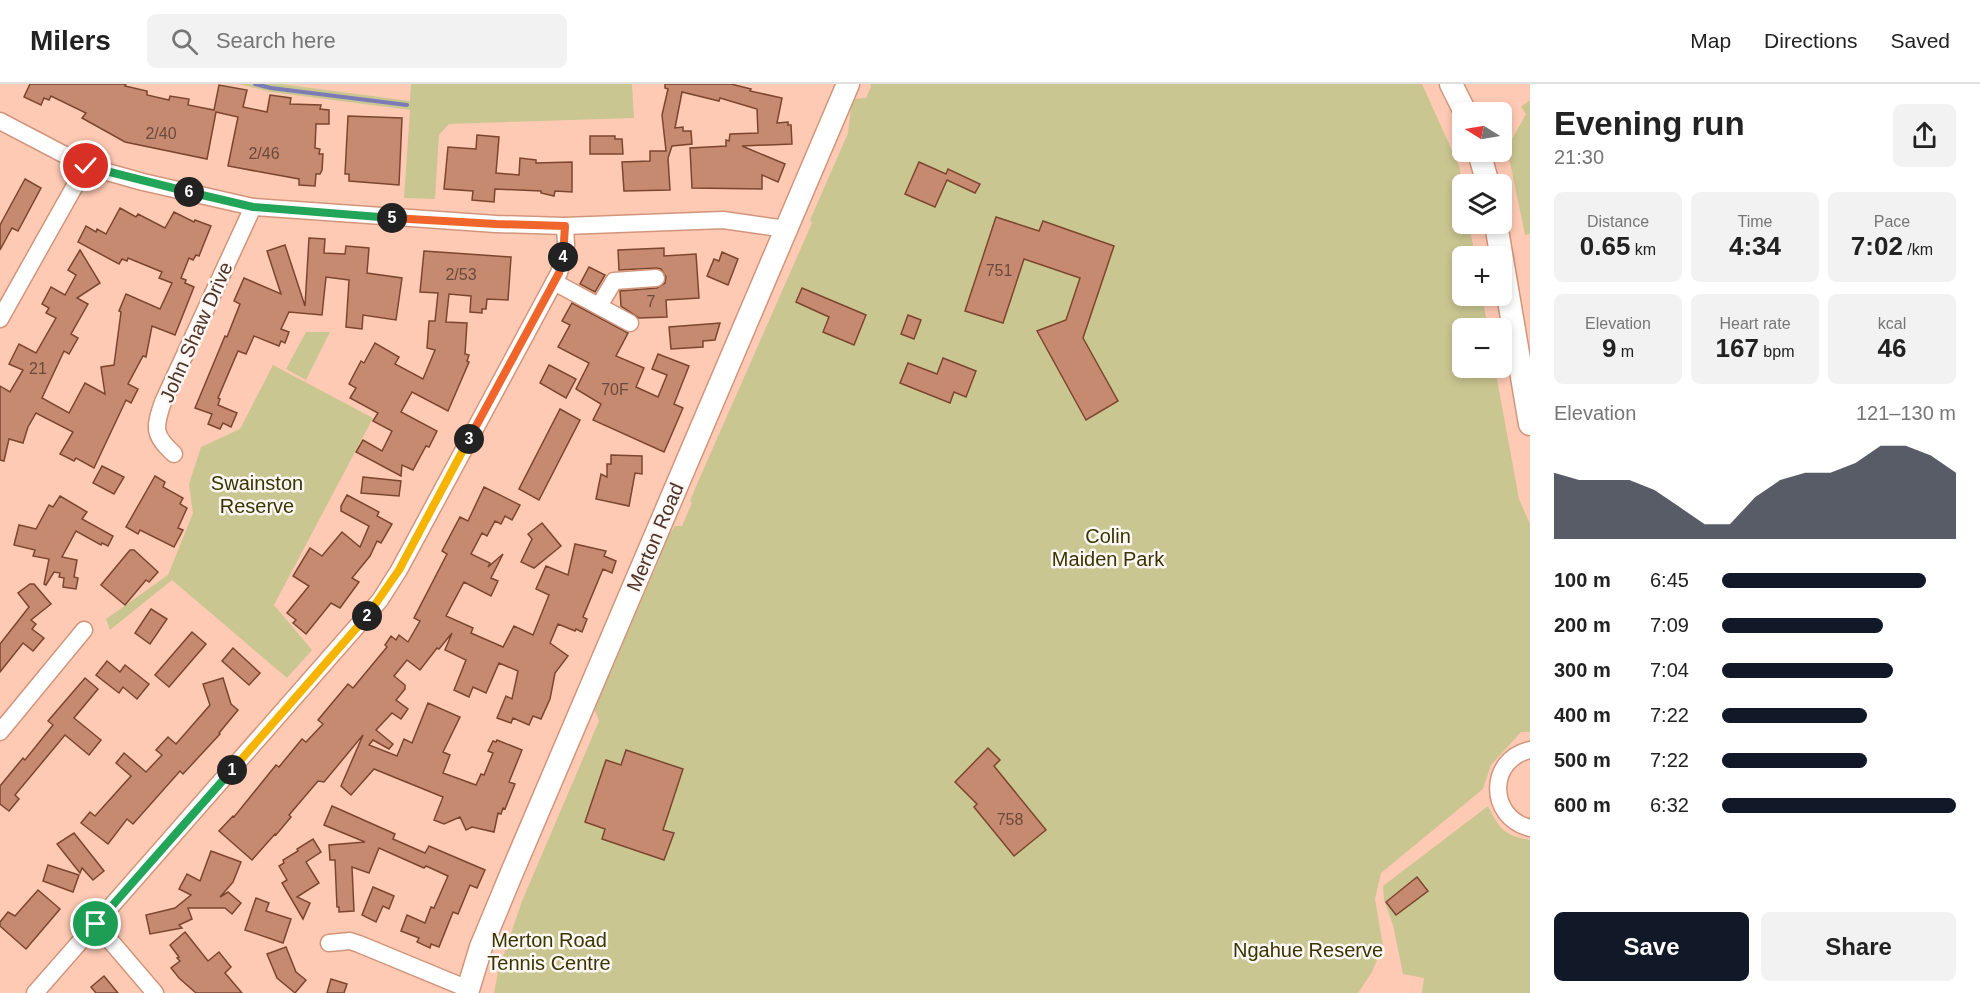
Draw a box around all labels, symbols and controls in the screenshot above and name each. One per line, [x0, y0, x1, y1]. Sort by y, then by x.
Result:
search box [147, 14, 567, 68]
text: Milers [30, 25, 111, 56]
icon: search [168, 25, 201, 58]
text: Search here [216, 28, 336, 53]
text: Map [1690, 29, 1731, 52]
text: Directions [1764, 29, 1857, 52]
text: Saved [1890, 29, 1950, 52]
north arrow [1452, 102, 1512, 162]
map controls [1452, 102, 1512, 378]
button: share [1893, 104, 1956, 167]
text: Evening run [1554, 105, 1745, 142]
house number: 2/40 [145, 125, 177, 142]
pin [60, 140, 111, 191]
house number: 2/46 [248, 145, 280, 162]
text: 21:30 [1554, 146, 1604, 168]
icon: check [69, 149, 102, 182]
button: layers [1452, 174, 1512, 234]
pin: 6 [174, 177, 204, 207]
text: 6 [185, 183, 193, 200]
pin: 5 [377, 203, 407, 233]
text: 5 [388, 209, 396, 226]
text: Distance [1587, 213, 1649, 230]
text: Time [1738, 213, 1772, 230]
text: Pace [1874, 213, 1910, 230]
text: 0.65 [1580, 231, 1630, 261]
text: 4:34 [1729, 231, 1781, 261]
text: 7:02 [1851, 231, 1903, 261]
text: km [1630, 241, 1656, 258]
text: /km [1903, 241, 1933, 258]
pin: 4 [548, 242, 578, 272]
button: + [1452, 246, 1512, 306]
text: 4 [559, 248, 567, 265]
street label: John Shaw Drive [155, 258, 237, 406]
house number: 751 [986, 262, 1012, 279]
house number: 2/53 [445, 266, 477, 283]
house number: 7 [647, 293, 656, 310]
text: Elevation [1585, 315, 1651, 332]
text: Heart rate [1719, 315, 1791, 332]
text: kcal [1878, 315, 1906, 332]
button: − [1452, 318, 1512, 378]
text: 9 [1602, 333, 1616, 363]
text: 167 [1716, 333, 1759, 363]
text: 46 [1878, 333, 1906, 363]
text: m [1616, 343, 1634, 360]
text: bpm [1759, 343, 1794, 360]
house number: 21 [29, 360, 47, 377]
house number: 70F [601, 381, 629, 398]
text: Elevation [1554, 402, 1636, 424]
text: 121–130 m [1856, 402, 1956, 424]
pin: 3 [454, 424, 484, 454]
text: 3 [465, 430, 473, 447]
park label: Swainston Reserve [211, 472, 303, 517]
street label: Merton Road [622, 479, 688, 595]
park label: Colin Maiden Park [1052, 525, 1165, 570]
text: 100 m [1554, 569, 1611, 591]
text: 6:45 [1650, 569, 1689, 591]
pin: 2 [352, 601, 382, 631]
text: 2 [363, 607, 371, 624]
text: 200 m [1554, 614, 1611, 636]
text: 7:09 [1650, 614, 1689, 636]
text: 300 m [1554, 659, 1611, 681]
text: 7:04 [1650, 659, 1689, 681]
text: 400 m [1554, 704, 1611, 726]
text: 7:22 [1650, 704, 1689, 726]
text: 500 m [1554, 749, 1611, 771]
text: 7:22 [1650, 749, 1689, 771]
pin: 1 [217, 755, 247, 785]
text: 1 [228, 761, 236, 778]
text: 600 m [1554, 794, 1611, 816]
text: 6:32 [1650, 794, 1689, 816]
house number: 758 [997, 811, 1023, 828]
pin [70, 898, 121, 949]
icon: arrive [79, 907, 112, 940]
button: Save [1554, 912, 1749, 981]
button: Share [1761, 912, 1956, 981]
park label: Merton Road Tennis Centre [487, 929, 611, 974]
park label: Ngahue Reserve [1233, 939, 1383, 961]

